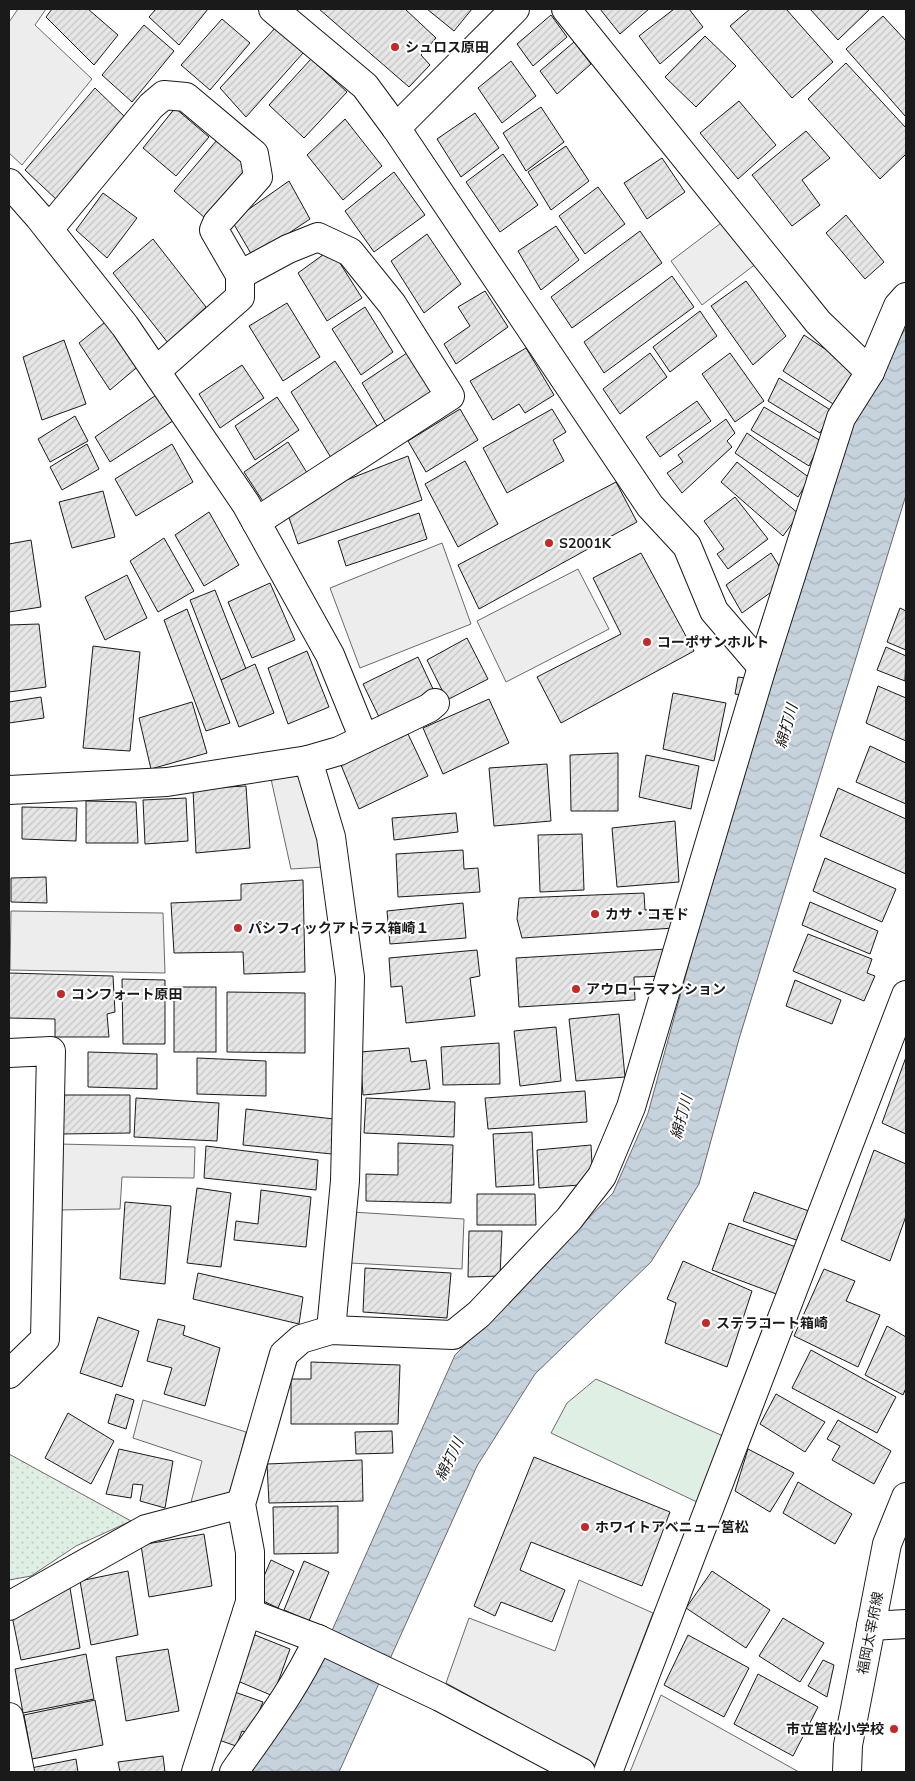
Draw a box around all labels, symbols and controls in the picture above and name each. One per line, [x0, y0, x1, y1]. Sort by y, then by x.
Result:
place label: シュロス原田 [405, 38, 489, 56]
marker: シュロス原田 [389, 41, 401, 53]
place label: S2001K [559, 534, 612, 552]
marker: S2001K [543, 537, 555, 549]
place label: コーポサンホルト [657, 633, 769, 651]
marker: コーポサンホルト [641, 636, 653, 648]
water label: 綿打川 [771, 700, 802, 750]
place label: カサ・コモド [605, 905, 689, 923]
marker: カサ・コモド [589, 908, 601, 920]
place label: パシフィックアトラス箱崎１ [248, 919, 429, 937]
marker: パシフィックアトラス箱崎１ [232, 922, 244, 934]
place label: アウローラマンション [586, 980, 726, 998]
marker: アウローラマンション [570, 983, 582, 995]
place label: コンフォート原田 [71, 985, 183, 1003]
marker: コンフォート原田 [55, 988, 67, 1000]
water label: 綿打川 [666, 1091, 697, 1141]
place label: ステラコート箱崎 [716, 1314, 828, 1332]
marker: ステラコート箱崎 [700, 1317, 712, 1329]
water label: 綿打川 [431, 1433, 468, 1483]
place label: ホワイトアベニュー筥松 [595, 1518, 749, 1536]
marker: ホワイトアベニュー筥松 [579, 1521, 591, 1533]
street label: 福岡太宰府線 [853, 1590, 887, 1676]
place label: 市立筥松小学校 [786, 1720, 884, 1738]
marker: 市立筥松小学校 [888, 1723, 900, 1735]

